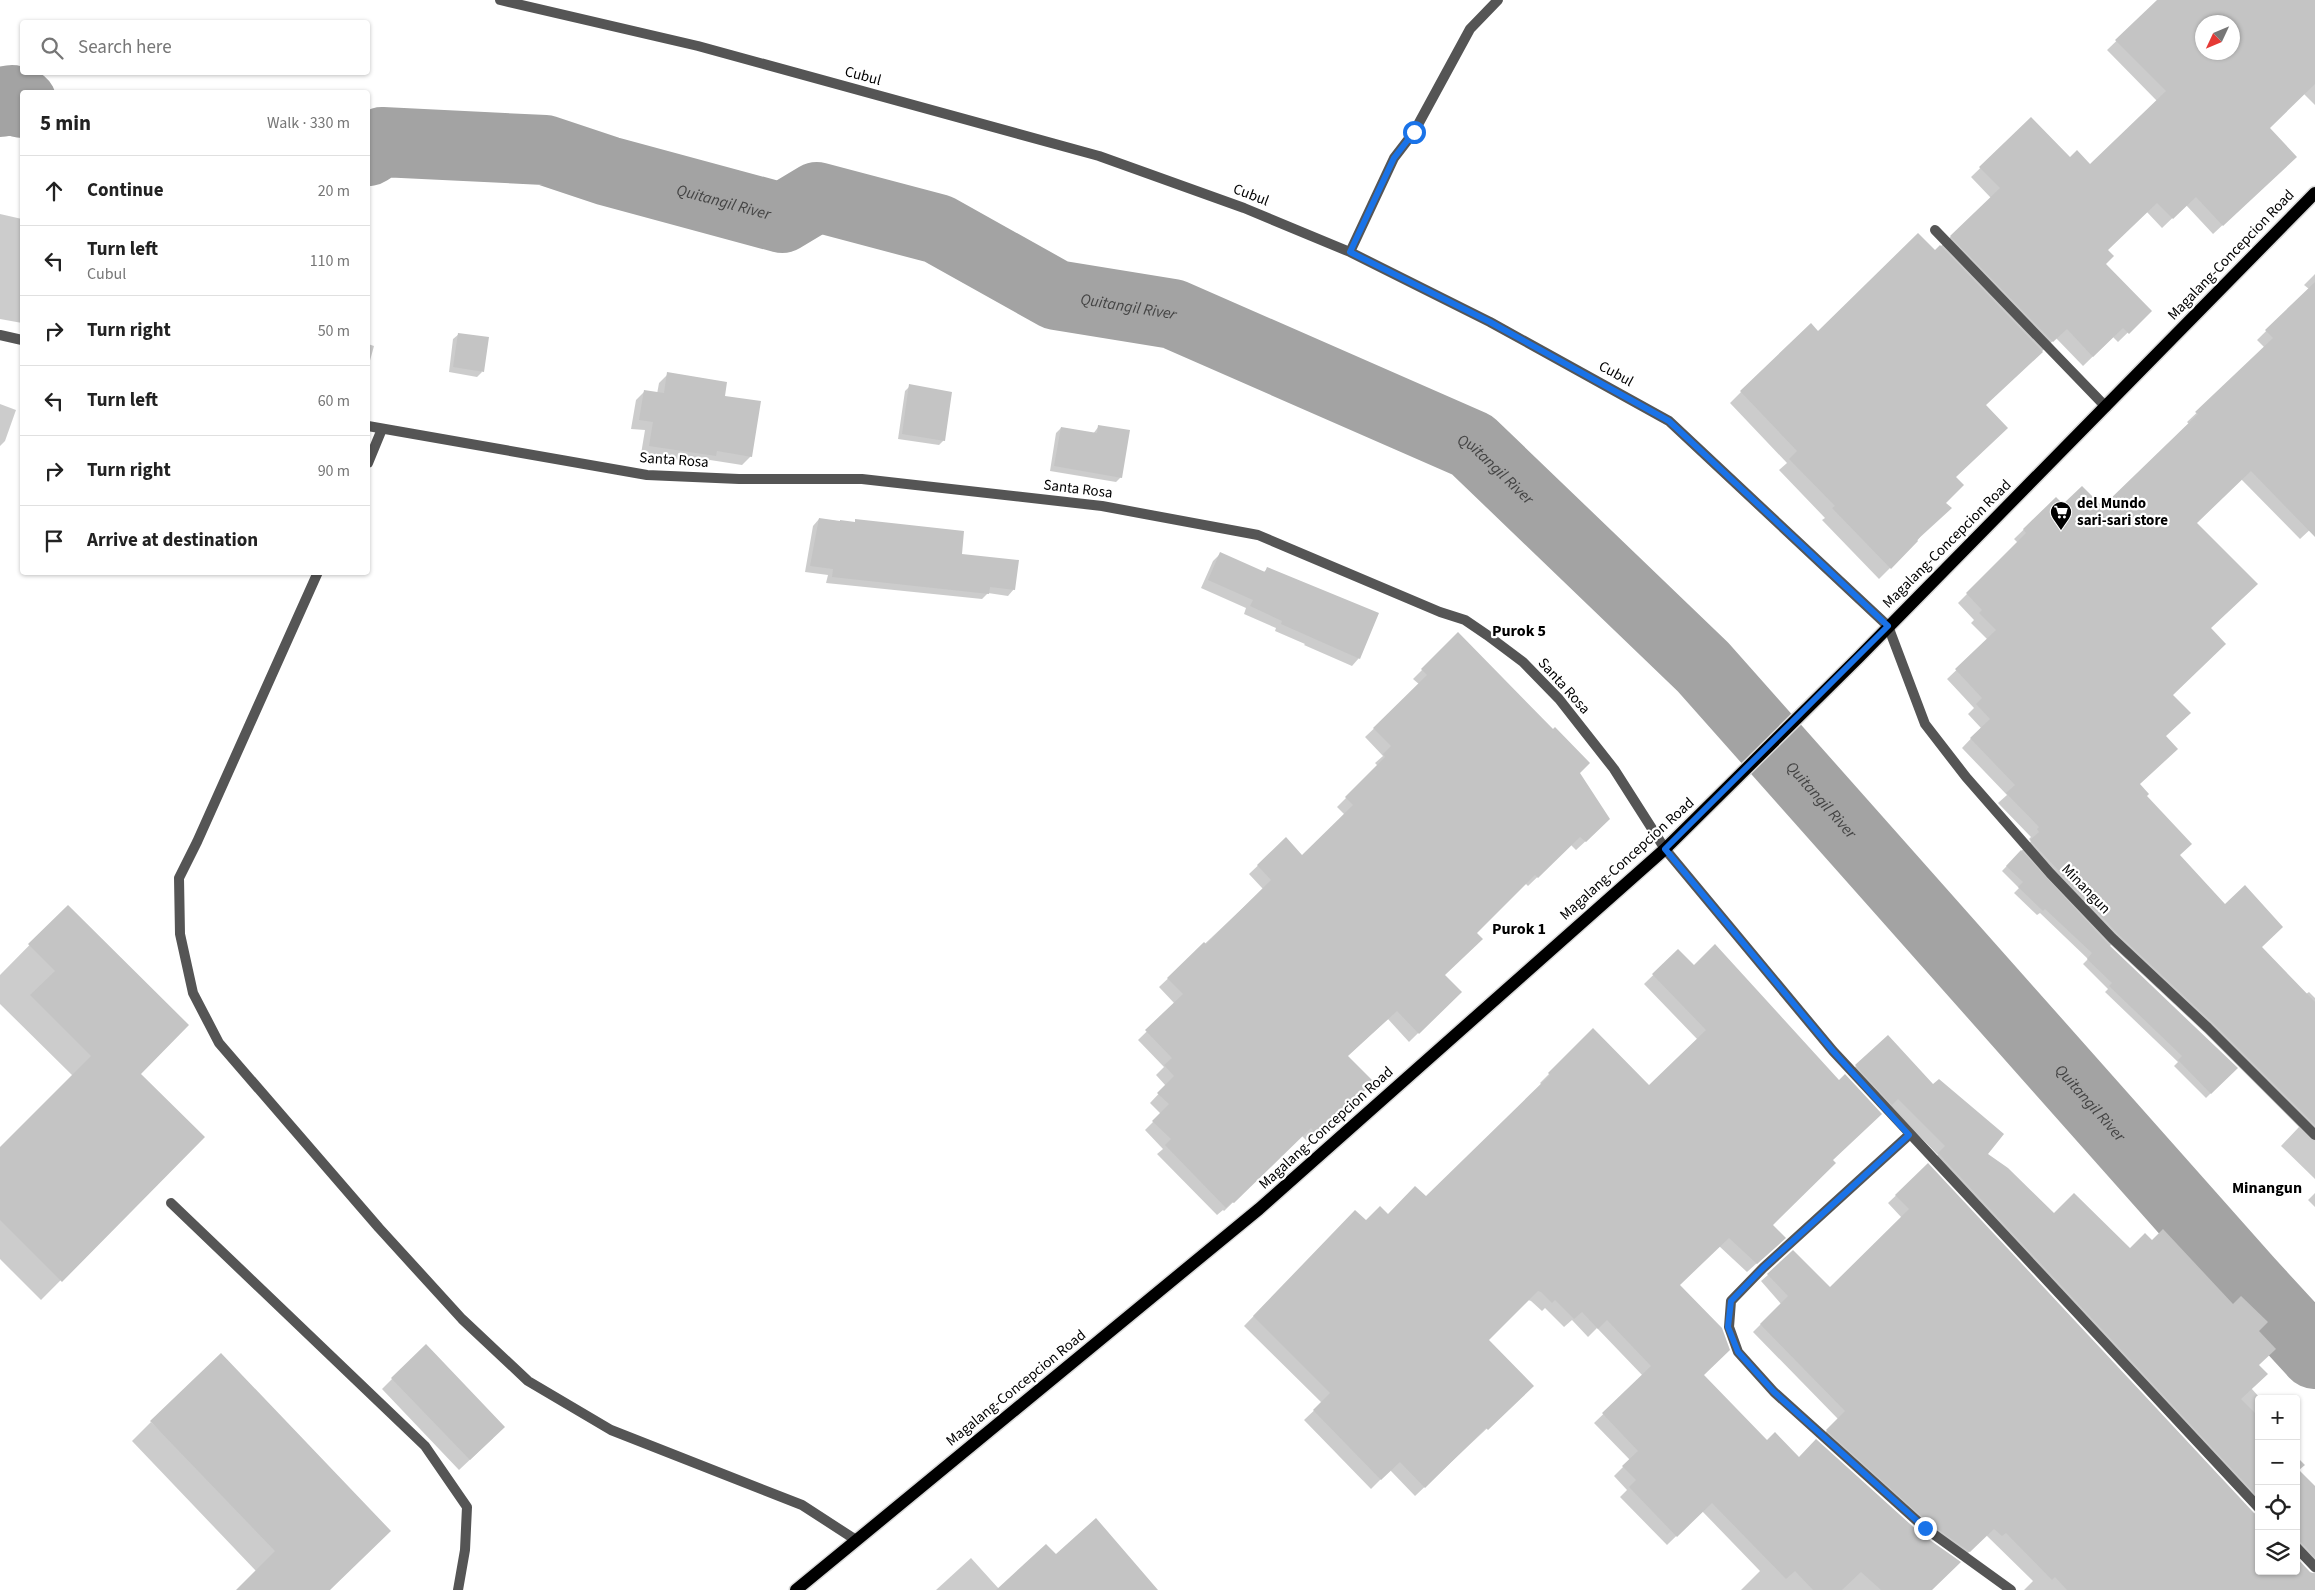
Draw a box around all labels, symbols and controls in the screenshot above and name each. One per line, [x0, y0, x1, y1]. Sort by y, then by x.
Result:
north arrow [2195, 15, 2240, 60]
search box [20, 20, 370, 75]
icon: search [38, 34, 66, 62]
text: Search here [78, 34, 172, 61]
street label: Cubul [842, 61, 884, 91]
text: 5 min [40, 108, 91, 138]
text: Walk · 330 m [267, 112, 350, 134]
route start [1403, 121, 1426, 144]
icon: ahead [40, 177, 68, 205]
text: Continue [87, 177, 164, 204]
water label: Quitangil River [674, 179, 775, 226]
street label: Cubul [1230, 179, 1272, 211]
text: 20 m [318, 180, 350, 202]
street label: Magalang-Concepcion Road [2163, 185, 2299, 325]
text: Turn left [87, 236, 158, 263]
icon: left [40, 247, 68, 275]
text: 110 m [310, 250, 350, 272]
text: Cubul [87, 263, 126, 285]
water label: Quitangil River [1079, 288, 1182, 326]
icon: right [40, 317, 68, 345]
text: Turn right [87, 317, 171, 344]
text: 50 m [318, 320, 350, 342]
street label: Cubul [1595, 356, 1637, 392]
icon: left [40, 387, 68, 415]
text: Turn left [87, 387, 158, 414]
text: 60 m [318, 390, 350, 412]
water label: Quitangil River [1454, 429, 1540, 511]
street label: Santa Rosa [639, 447, 709, 473]
icon: right [40, 457, 68, 485]
text: Turn right [87, 457, 171, 484]
text: 90 m [318, 460, 350, 482]
street label: Santa Rosa [1042, 474, 1114, 504]
street label: Magalang-Concepcion Road [1878, 475, 2016, 613]
place label: del Mundo sari-sari store [2077, 493, 2168, 531]
supermarket icon: del Mundo sari-sari store [2049, 500, 2073, 531]
icon: arrive [40, 527, 68, 555]
text: Arrive at destination [87, 527, 258, 554]
district label: Purok 5 [1492, 620, 1546, 642]
street label: Santa Rosa [1533, 653, 1595, 719]
water label: Quitangil River [1781, 757, 1862, 845]
street label: Magalang-Concepcion Road [1555, 793, 1699, 925]
street label: Minangun [2057, 859, 2115, 919]
district label: Purok 1 [1492, 918, 1546, 940]
water label: Quitangil River [2050, 1060, 2131, 1148]
street label: Magalang-Concepcion Road [1254, 1062, 1398, 1194]
district label: Minangun [2232, 1177, 2302, 1199]
street label: Magalang-Concepcion Road [942, 1325, 1090, 1451]
map controls [2255, 1395, 2300, 1575]
button: + [2255, 1395, 2300, 1440]
button: − [2255, 1440, 2300, 1485]
button: locate [2255, 1485, 2300, 1530]
route end [1914, 1517, 1937, 1540]
button: layers [2255, 1530, 2300, 1575]

